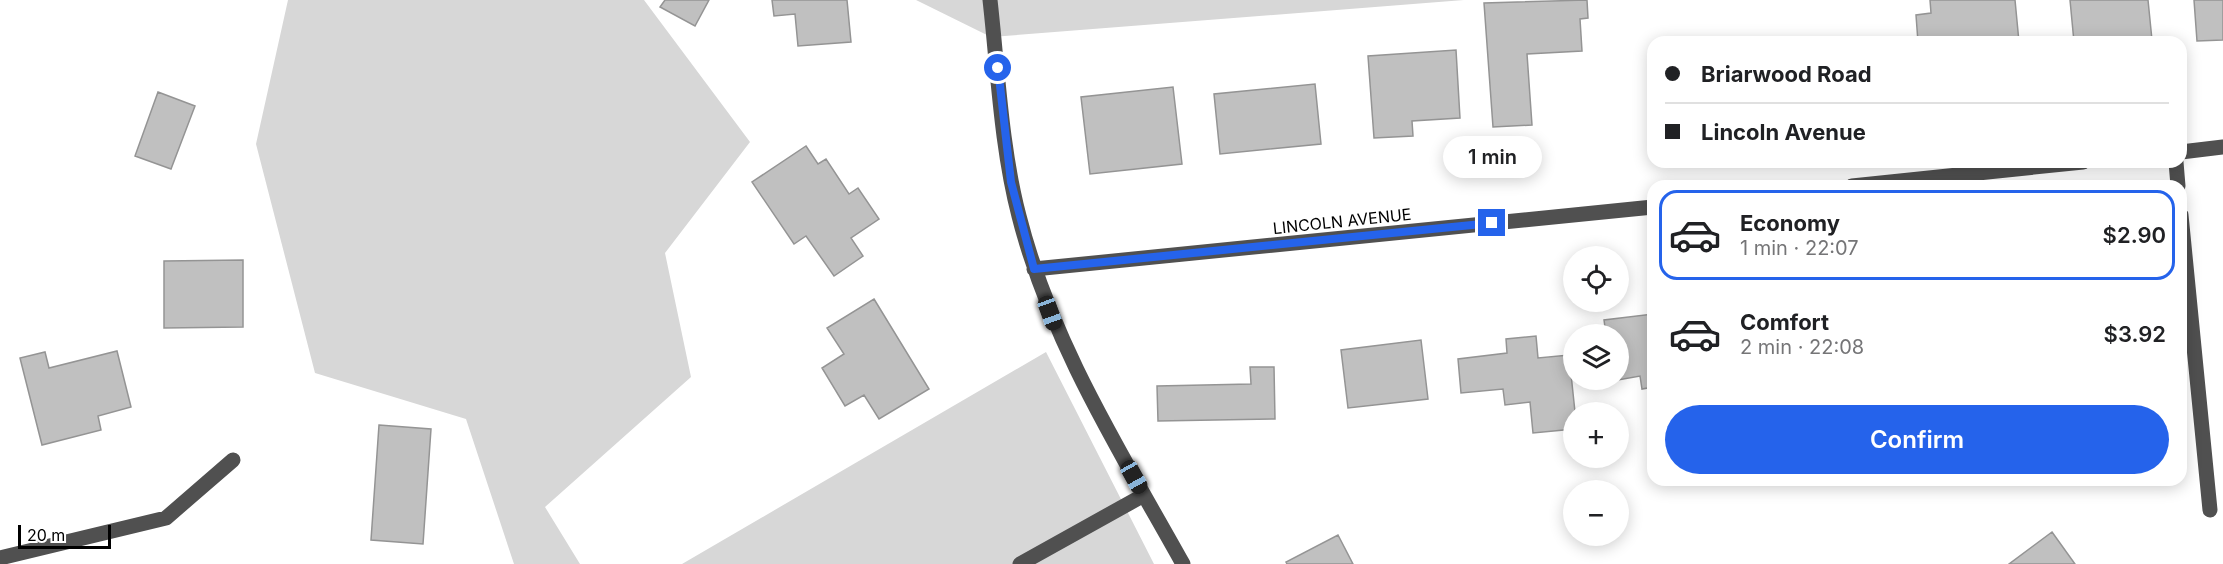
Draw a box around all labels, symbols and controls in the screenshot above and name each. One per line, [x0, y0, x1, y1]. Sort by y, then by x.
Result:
route start [984, 54, 1011, 81]
text: Briarwood Road [1701, 61, 1872, 87]
text: Lincoln Avenue [1701, 119, 1866, 145]
callout: 1 min [1442, 136, 1541, 178]
text: 1 min [1468, 145, 1517, 169]
street label: LINCOLN AVENUE [1272, 204, 1412, 238]
icon: car [1668, 208, 1722, 262]
route end [1478, 209, 1505, 236]
text: Economy [1740, 210, 1840, 236]
text: $2.90 [2103, 222, 2166, 248]
text: 1 min · 22:07 [1740, 236, 1859, 260]
map controls [1563, 246, 1629, 546]
button: locate [1563, 246, 1629, 312]
car [1035, 293, 1065, 333]
icon: car [1668, 307, 1722, 361]
text: Comfort [1740, 309, 1829, 335]
text: $3.92 [2104, 321, 2166, 347]
button: layers [1563, 324, 1629, 390]
text: 2 min · 22:08 [1740, 335, 1864, 359]
button: + [1563, 402, 1629, 468]
button: Confirm [1665, 405, 2169, 474]
car [1117, 457, 1151, 497]
button: − [1563, 480, 1629, 546]
scale bar [18, 522, 111, 550]
text: 20 m [27, 525, 65, 545]

